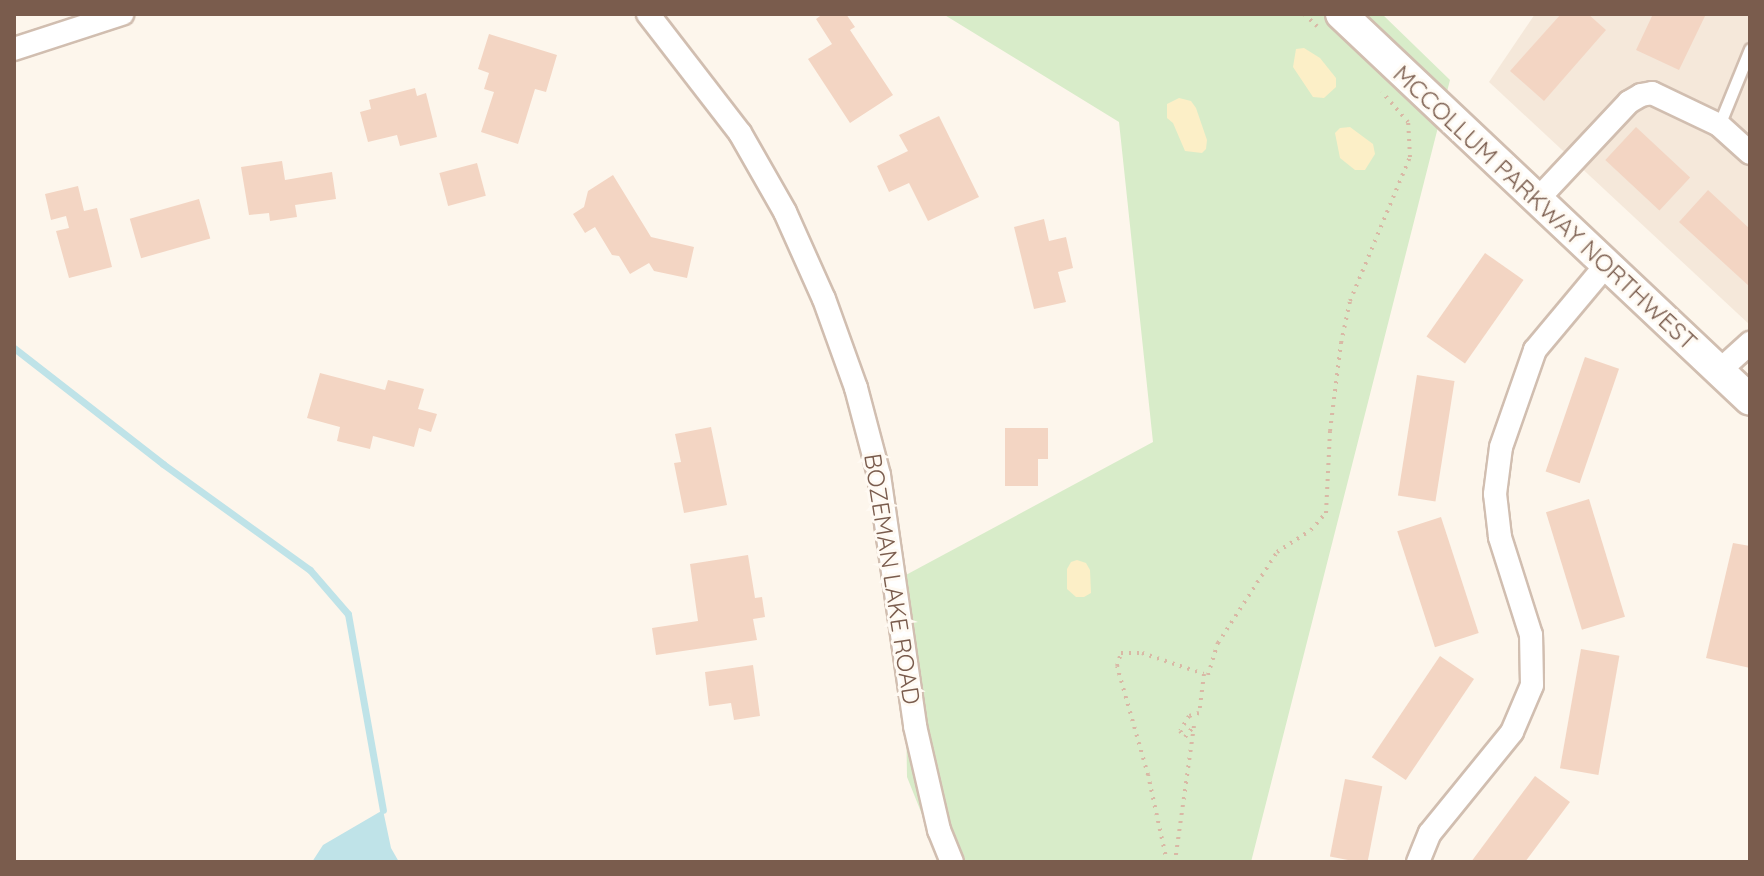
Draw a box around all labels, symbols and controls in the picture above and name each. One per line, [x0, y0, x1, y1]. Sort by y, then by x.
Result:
street label: MCCOLLUM PARKWAY NORTHWEST [1387, 60, 1703, 356]
street label: BOZEMAN LAKE ROAD [858, 451, 926, 707]

